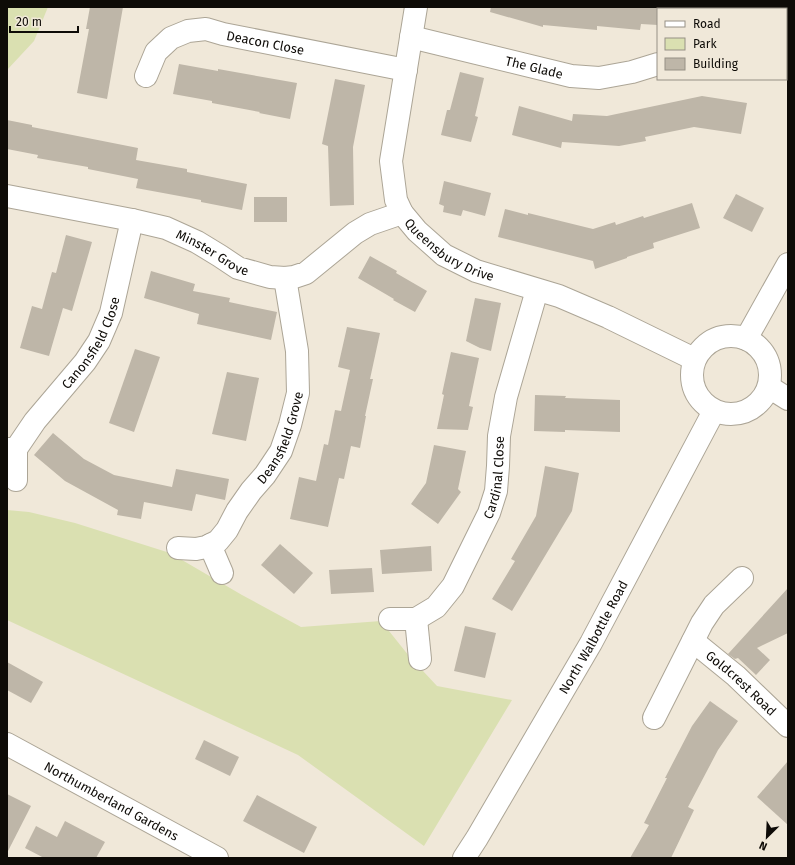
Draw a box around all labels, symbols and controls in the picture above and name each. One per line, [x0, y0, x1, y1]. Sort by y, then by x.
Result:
scale bar [10, 8, 78, 34]
legend [657, 8, 787, 80]
text: 20 m [16, 15, 42, 29]
text: Road [693, 17, 721, 31]
street label: Deacon Close [225, 27, 306, 57]
text: Park [693, 37, 717, 51]
street label: The Glade [504, 53, 565, 81]
text: Building [693, 57, 739, 71]
street label: Queensbury Drive [402, 215, 496, 284]
street label: Minster Grove [174, 226, 251, 278]
street label: Canonsfield Close [58, 295, 122, 392]
street label: Deansfield Grove [254, 390, 306, 487]
street label: Cardinal Close [480, 436, 506, 521]
street label: North Walbottle Road [556, 578, 630, 696]
street label: Goldcrest Road [703, 647, 780, 718]
street label: Northumberland Gardens [42, 758, 181, 843]
north arrow [747, 817, 787, 857]
text: N [757, 838, 769, 853]

